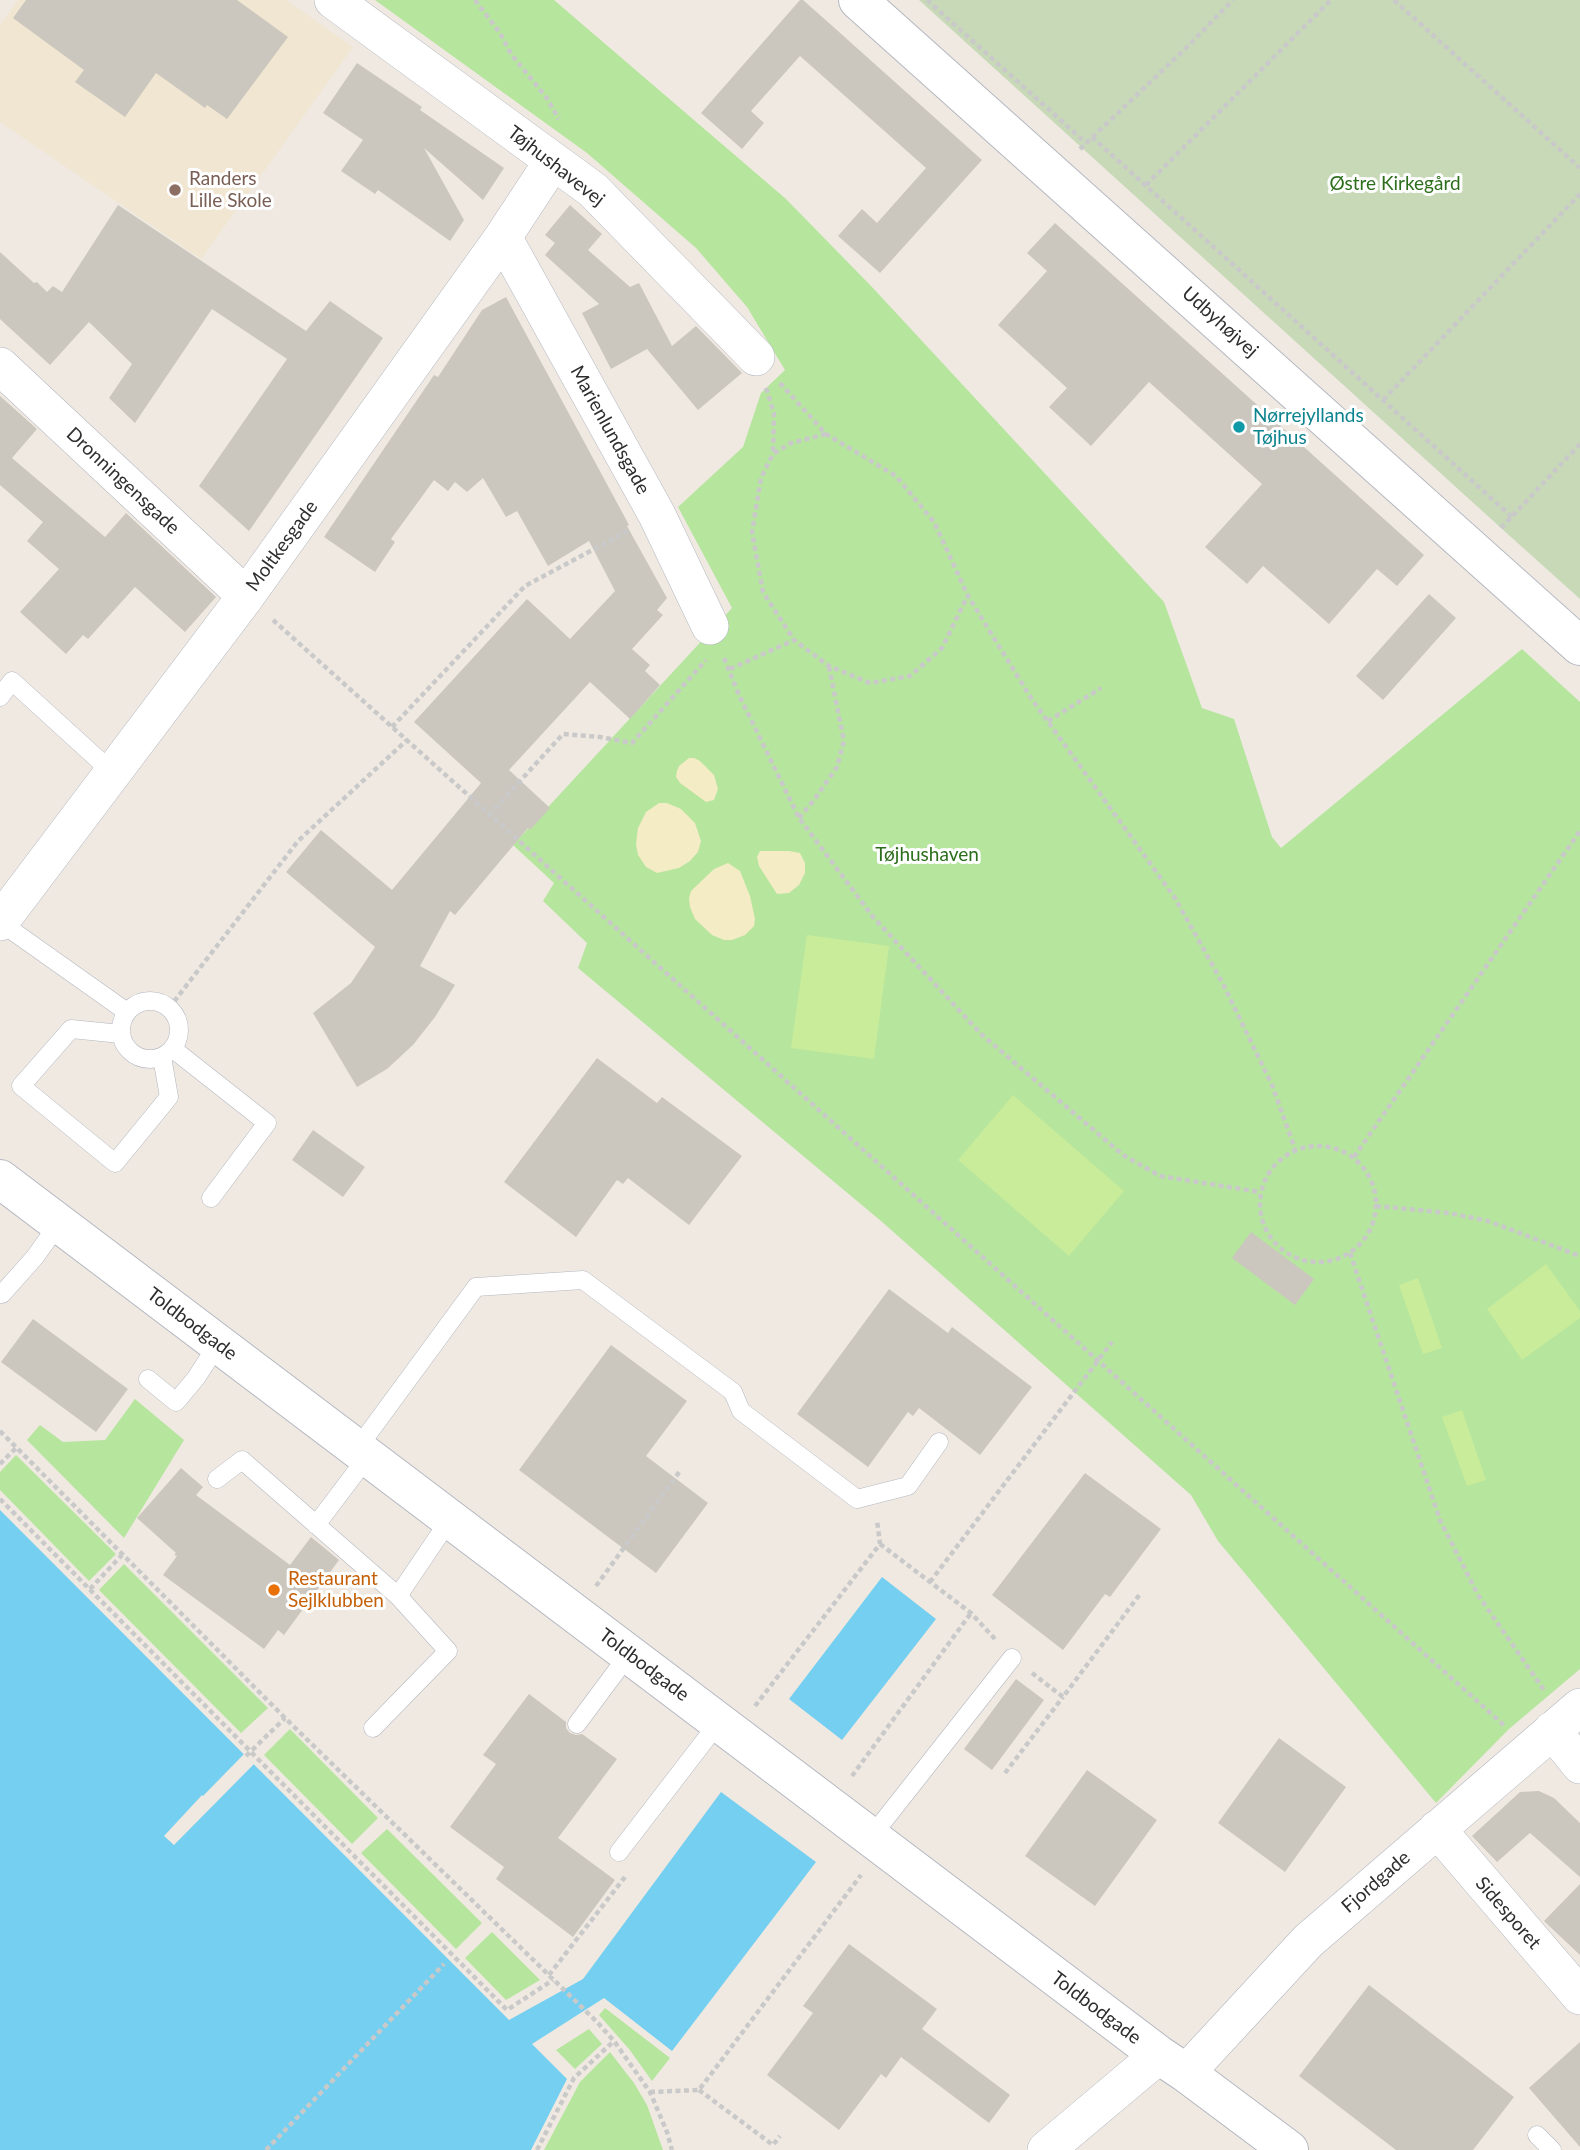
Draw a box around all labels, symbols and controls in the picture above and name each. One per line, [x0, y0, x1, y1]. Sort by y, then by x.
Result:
street label: Tøjhushavevej [503, 121, 609, 211]
place label: Randers Lille Skole [189, 168, 272, 212]
park label: Østre Kirkegård [1329, 173, 1461, 195]
marker: Randers Lille Skole [167, 182, 183, 198]
street label: Udbyhøjvej [1177, 282, 1263, 362]
street label: Marienlundsgade [565, 362, 655, 498]
place label: Nørrejyllands Tøjhus [1253, 405, 1364, 449]
marker: Nørrejyllands Tøjhus [1231, 419, 1247, 435]
street label: Dronningensgade [62, 423, 184, 539]
street label: Moltkesgade [241, 496, 323, 596]
park label: Tøjhushaven [875, 844, 979, 866]
street label: Toldbodgade [142, 1283, 242, 1365]
place label: Restaurant Sejlklubben [288, 1568, 384, 1612]
marker: Restaurant Sejlklubben [266, 1582, 282, 1598]
street label: Toldbodgade [594, 1624, 694, 1706]
street label: Fjordgade [1337, 1846, 1415, 1918]
street label: Sidesporet [1470, 1872, 1546, 1954]
street label: Toldbodgade [1046, 1967, 1146, 2049]

